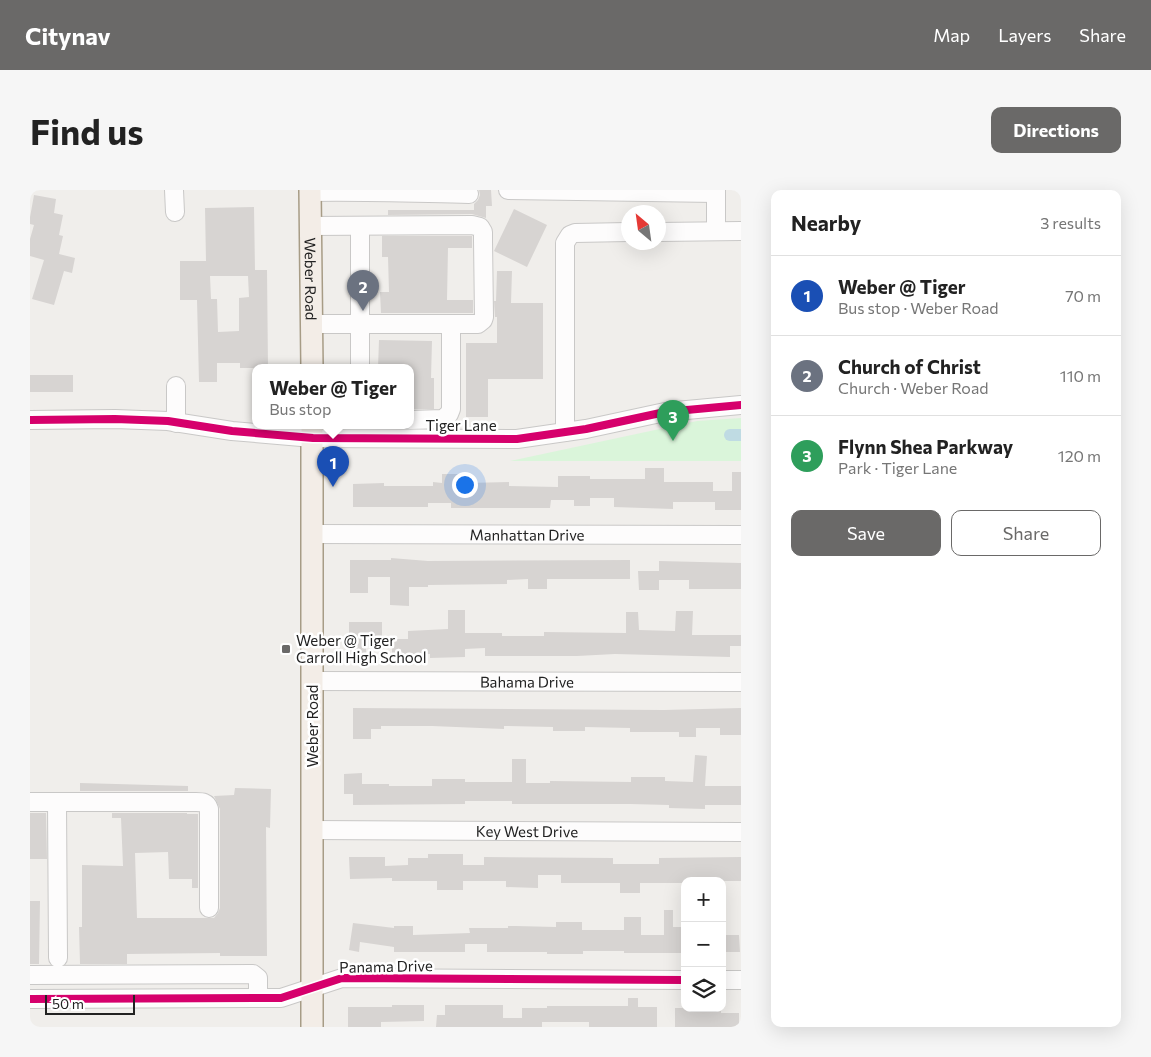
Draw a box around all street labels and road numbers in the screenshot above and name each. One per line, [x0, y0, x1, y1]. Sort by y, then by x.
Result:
street label: Weber Road [302, 237, 320, 321]
street label: Tiger Lane [425, 416, 497, 434]
street label: Manhattan Drive [469, 525, 585, 544]
street label: Bahama Drive [480, 672, 574, 691]
street label: Weber Road [303, 685, 321, 767]
street label: Key West Drive [476, 822, 578, 840]
street label: Panama Drive [339, 956, 433, 976]

